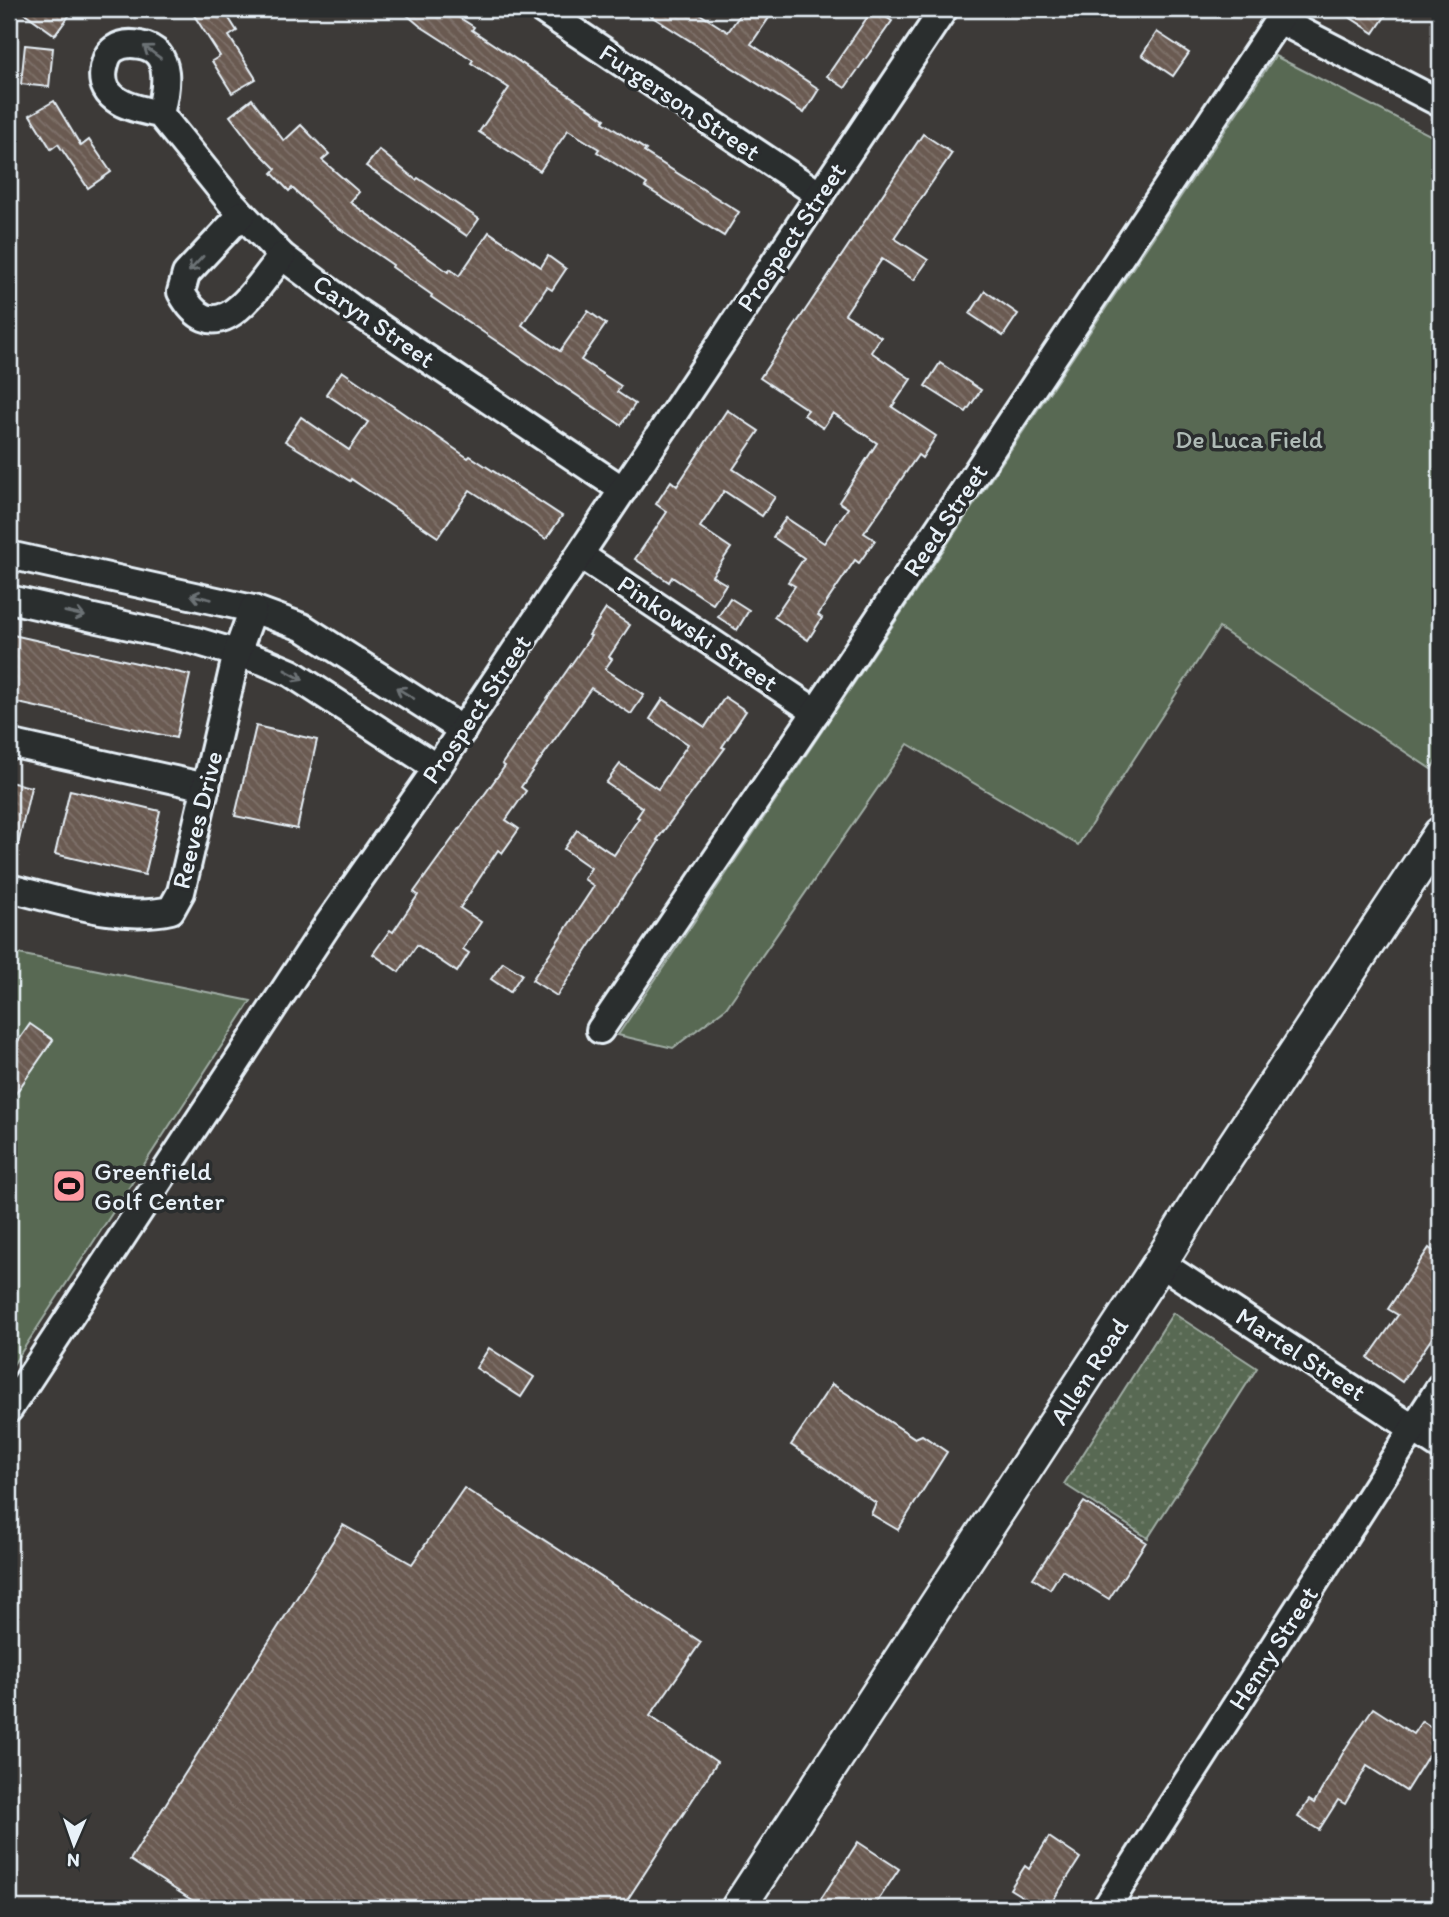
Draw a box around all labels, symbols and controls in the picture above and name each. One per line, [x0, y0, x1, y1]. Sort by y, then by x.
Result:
street label: Furgerson Street [593, 36, 767, 168]
one-way arrow [142, 45, 161, 60]
street label: Prospect Street [729, 156, 853, 318]
one-way arrow [187, 255, 204, 272]
street label: Caryn Street [307, 267, 442, 375]
park label: De Luca Field [1175, 423, 1323, 455]
street label: Reed Street [895, 457, 995, 583]
street label: Pinkowski Street [612, 567, 785, 699]
one-way arrow [190, 590, 213, 604]
one-way arrow [63, 607, 86, 621]
street label: Prospect Street [414, 628, 538, 790]
one-way arrow [283, 668, 303, 682]
one-way arrow [396, 686, 416, 700]
street label: Reeves Drive [164, 748, 230, 892]
place label: Greenfield Golf Center [94, 1155, 224, 1217]
sports icon: Greenfield Golf Center [50, 1167, 88, 1205]
street label: Martel Street [1230, 1300, 1372, 1408]
street label: Allen Road [1043, 1311, 1136, 1430]
street label: Henry Street [1221, 1580, 1325, 1716]
north arrow [38, 1808, 108, 1878]
text: N [67, 1849, 80, 1872]

